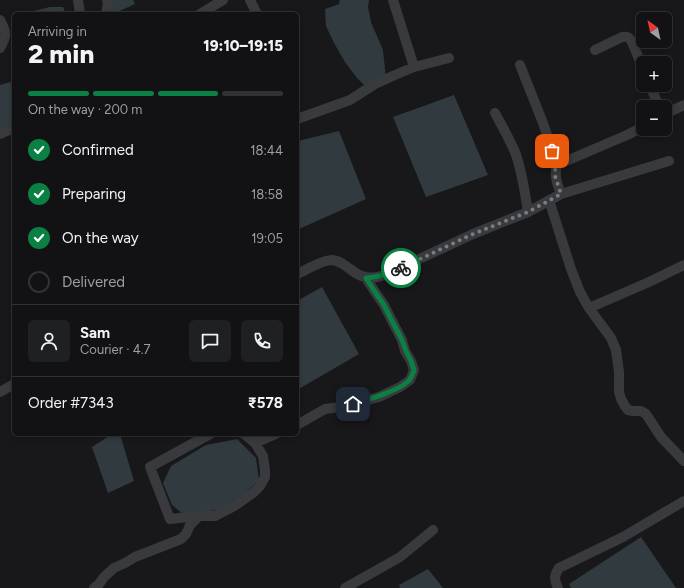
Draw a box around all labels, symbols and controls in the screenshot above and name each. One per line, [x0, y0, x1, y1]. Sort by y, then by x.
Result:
north arrow [636, 12, 672, 48]
map controls [636, 12, 672, 136]
text: Arriving in [28, 24, 87, 39]
text: 19:10–19:15 [203, 37, 283, 55]
text: 2 min [28, 38, 94, 70]
button: + [636, 56, 672, 92]
button: − [636, 100, 672, 136]
text: On the way · 200 m [28, 102, 142, 117]
pin [535, 134, 569, 168]
icon: check [28, 139, 50, 161]
icon: bag [541, 140, 563, 162]
text: Confirmed [62, 141, 134, 159]
text: 18:44 [250, 143, 283, 158]
icon: check [28, 183, 50, 205]
text: Preparing [62, 185, 126, 203]
text: 18:58 [251, 187, 283, 202]
icon: check [28, 227, 50, 249]
text: On the way [62, 229, 139, 247]
text: 19:05 [251, 231, 283, 246]
courier [381, 248, 421, 288]
icon: bike [390, 257, 412, 279]
text: Delivered [62, 273, 125, 291]
button: person [28, 320, 70, 362]
button: chat [189, 320, 231, 362]
button: phone [241, 320, 283, 362]
text: Sam [80, 324, 110, 342]
text: Courier · 4.7 [80, 342, 151, 357]
pin [336, 387, 370, 421]
icon: home [342, 393, 364, 415]
text: Order #7343 [28, 394, 114, 412]
text: ₹578 [248, 394, 283, 412]

